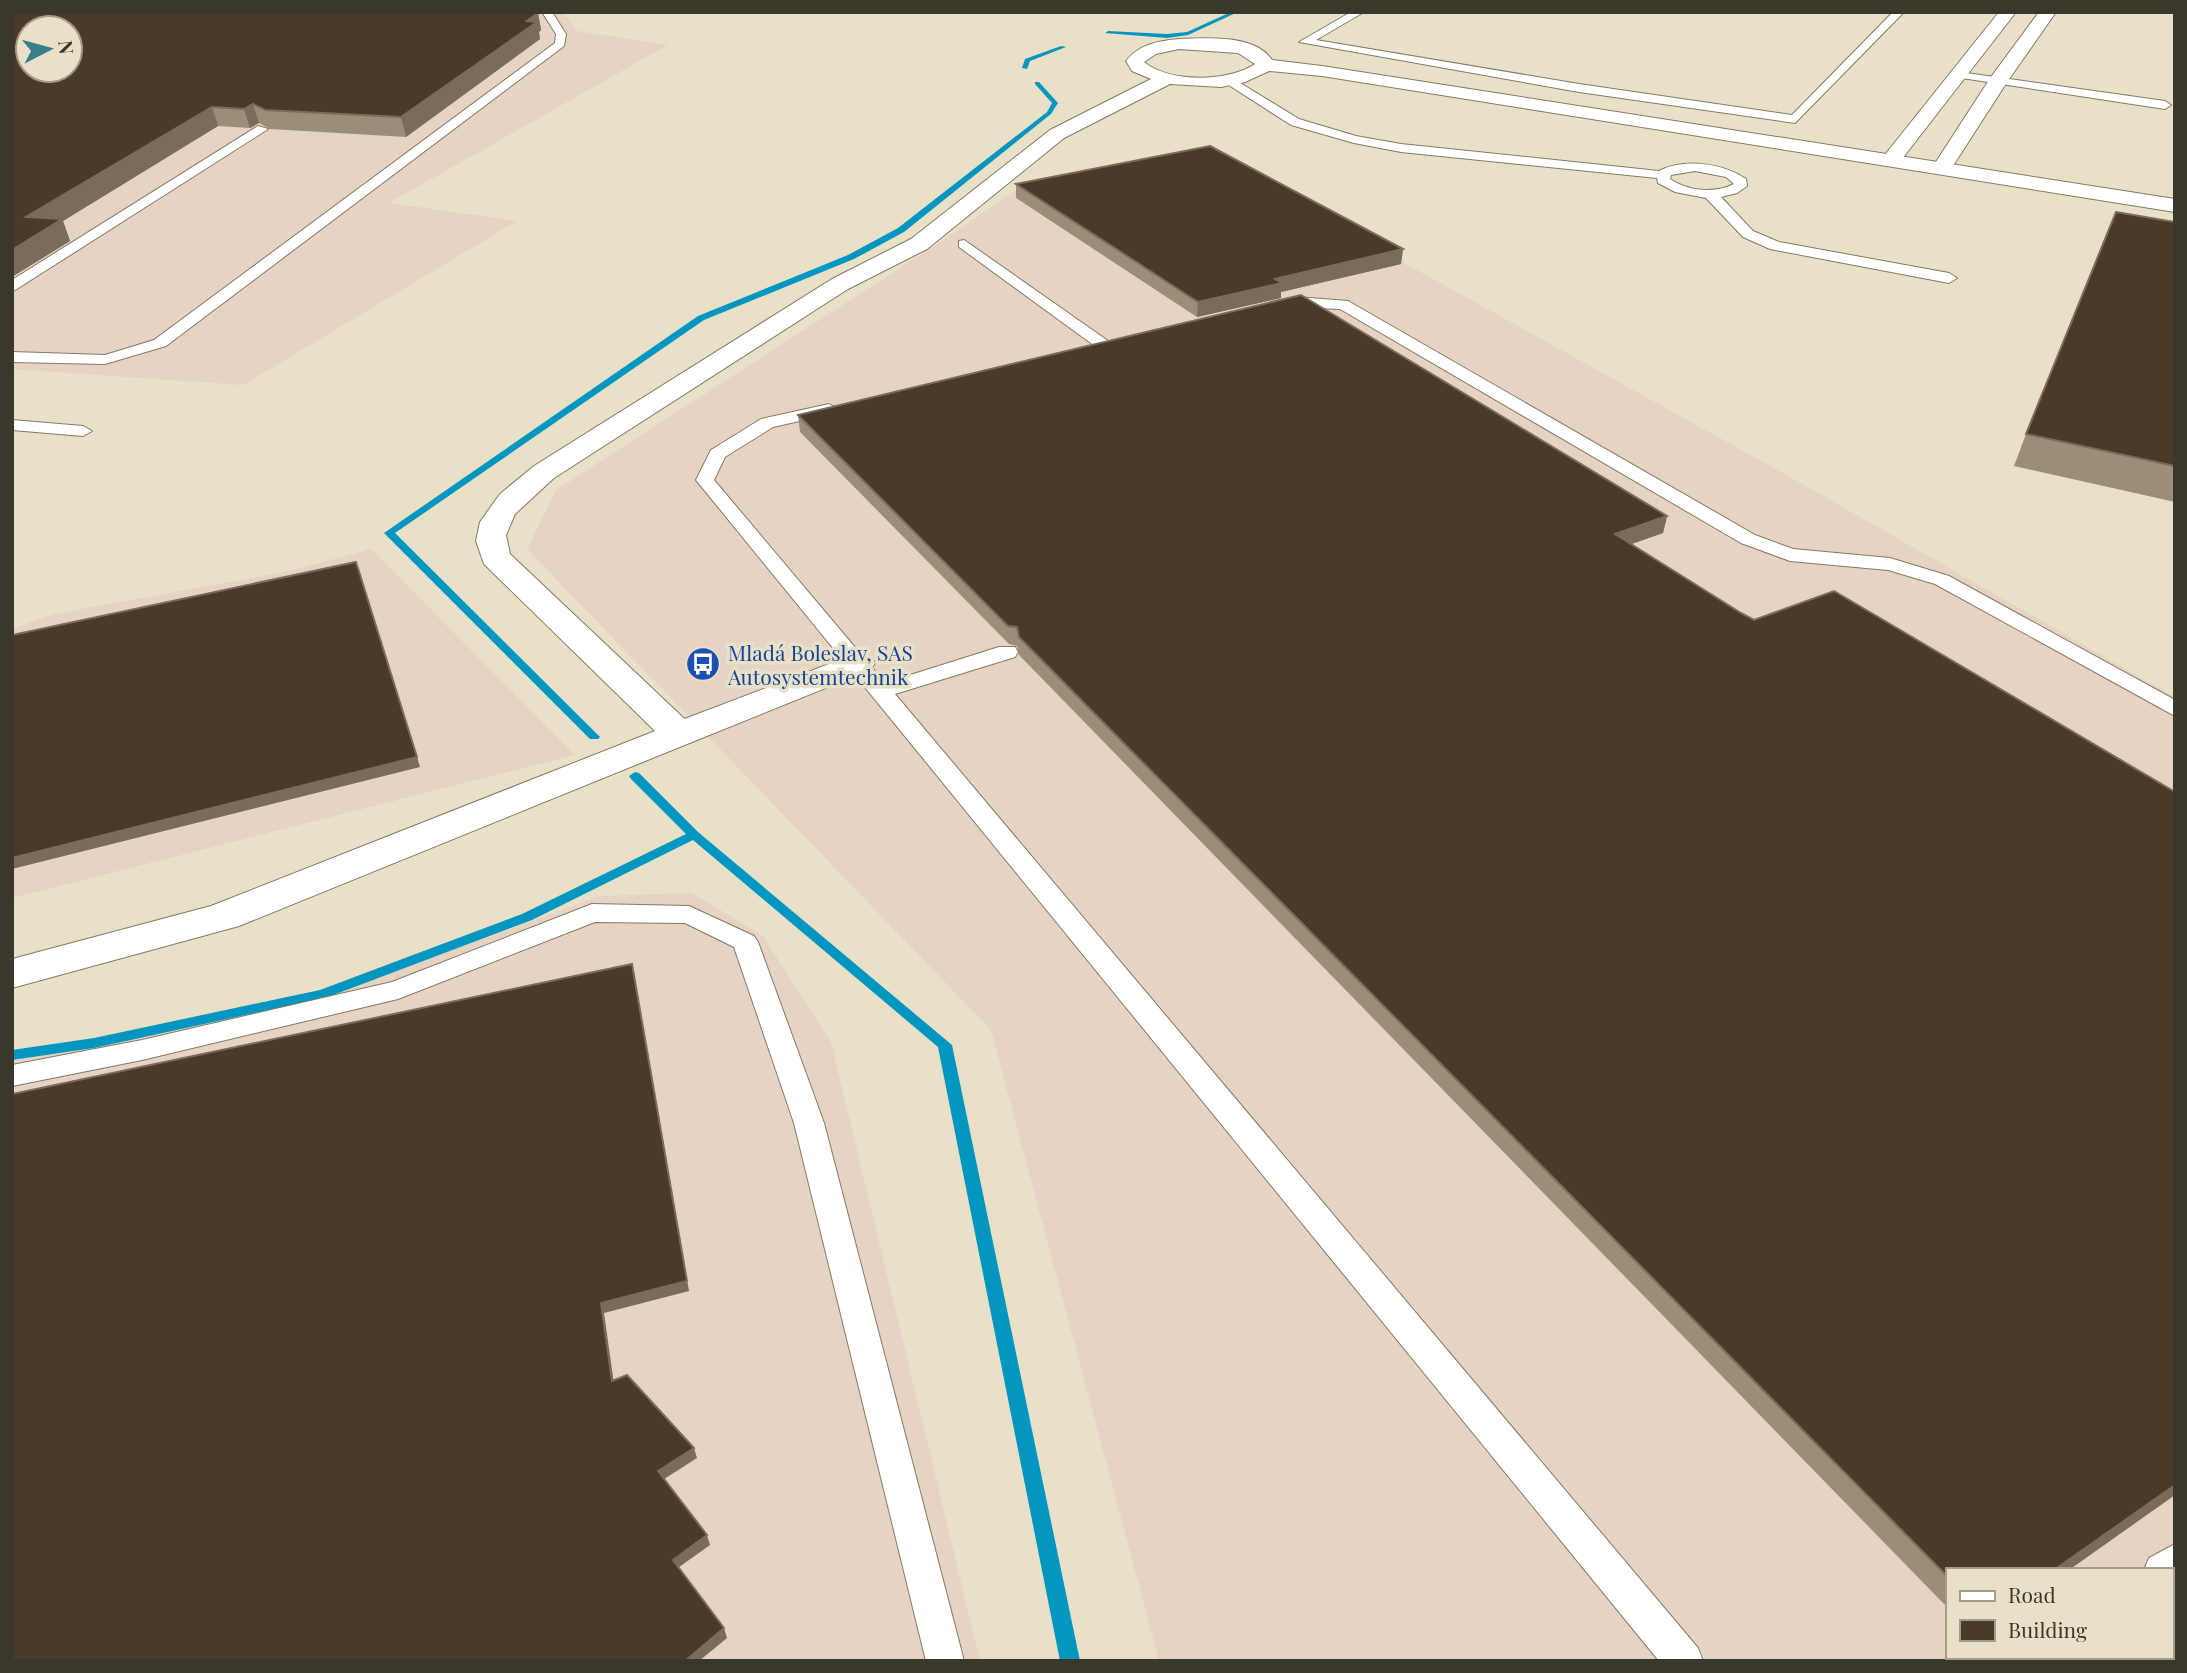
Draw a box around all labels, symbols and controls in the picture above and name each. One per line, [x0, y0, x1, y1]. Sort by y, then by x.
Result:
north arrow [14, 14, 84, 84]
text: N [53, 39, 81, 56]
place label: Mladá Boleslav, SAS Autosystemtechnik [727, 638, 913, 690]
bus stop icon: Mladá Boleslav, SAS Autosystemtechnik [684, 645, 722, 683]
legend [1946, 1568, 2173, 1659]
text: Road [2008, 1580, 2056, 1608]
text: Building [2008, 1615, 2087, 1643]

